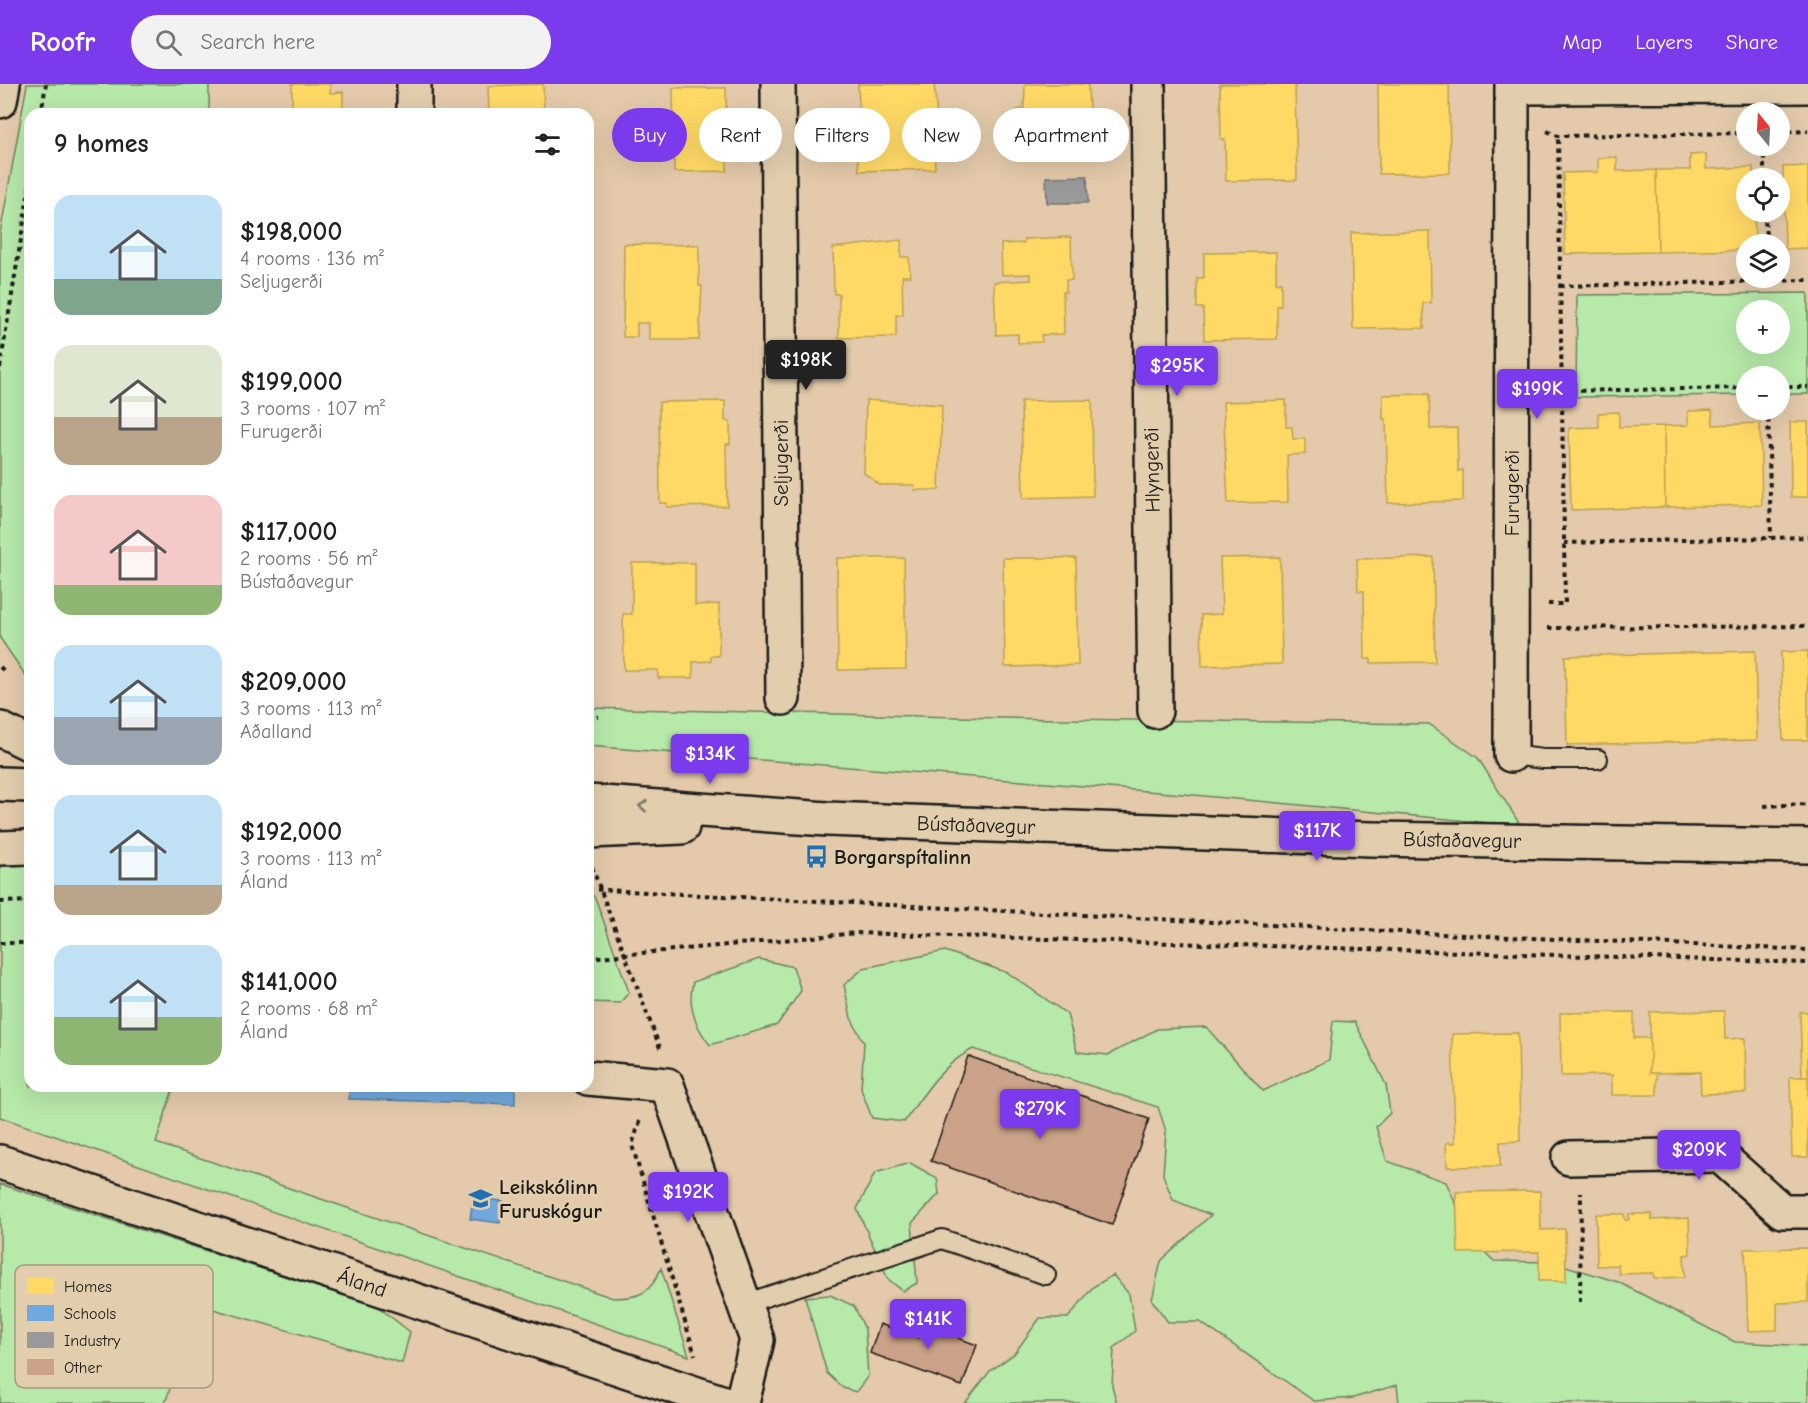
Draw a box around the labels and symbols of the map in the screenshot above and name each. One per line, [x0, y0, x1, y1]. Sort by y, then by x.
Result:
north arrow [1736, 102, 1790, 156]
pin: $198K [764, 340, 848, 391]
pin: $295K [1135, 346, 1219, 397]
pin: $199K [1495, 369, 1579, 420]
street label: Seljugerði [769, 419, 793, 507]
street label: Hlyngerði [1139, 427, 1165, 513]
street label: Furugerði [1500, 450, 1524, 536]
pin: $134K [668, 734, 752, 785]
one-way arrow [639, 800, 648, 813]
street label: Bústaðavegur [916, 811, 1036, 839]
pin: $117K [1275, 811, 1359, 862]
street label: Bústaðavegur [1403, 827, 1522, 853]
bus stop icon: Borgarspítalinn [803, 844, 829, 870]
place label: Borgarspítalinn [834, 845, 971, 869]
pin: $279K [998, 1089, 1082, 1140]
pin: $209K [1657, 1130, 1741, 1181]
pin: $192K [646, 1172, 730, 1223]
place label: Leikskólinn Furuskógur [499, 1175, 602, 1223]
school or university icon: Leikskólinn Furuskógur [468, 1186, 494, 1212]
street label: Áland [334, 1264, 390, 1302]
legend [15, 1265, 213, 1388]
text: Homes [64, 1278, 112, 1296]
pin: $141K [886, 1299, 970, 1350]
text: Schools [64, 1305, 117, 1323]
text: Industry [64, 1332, 121, 1350]
text: Other [64, 1359, 102, 1377]

